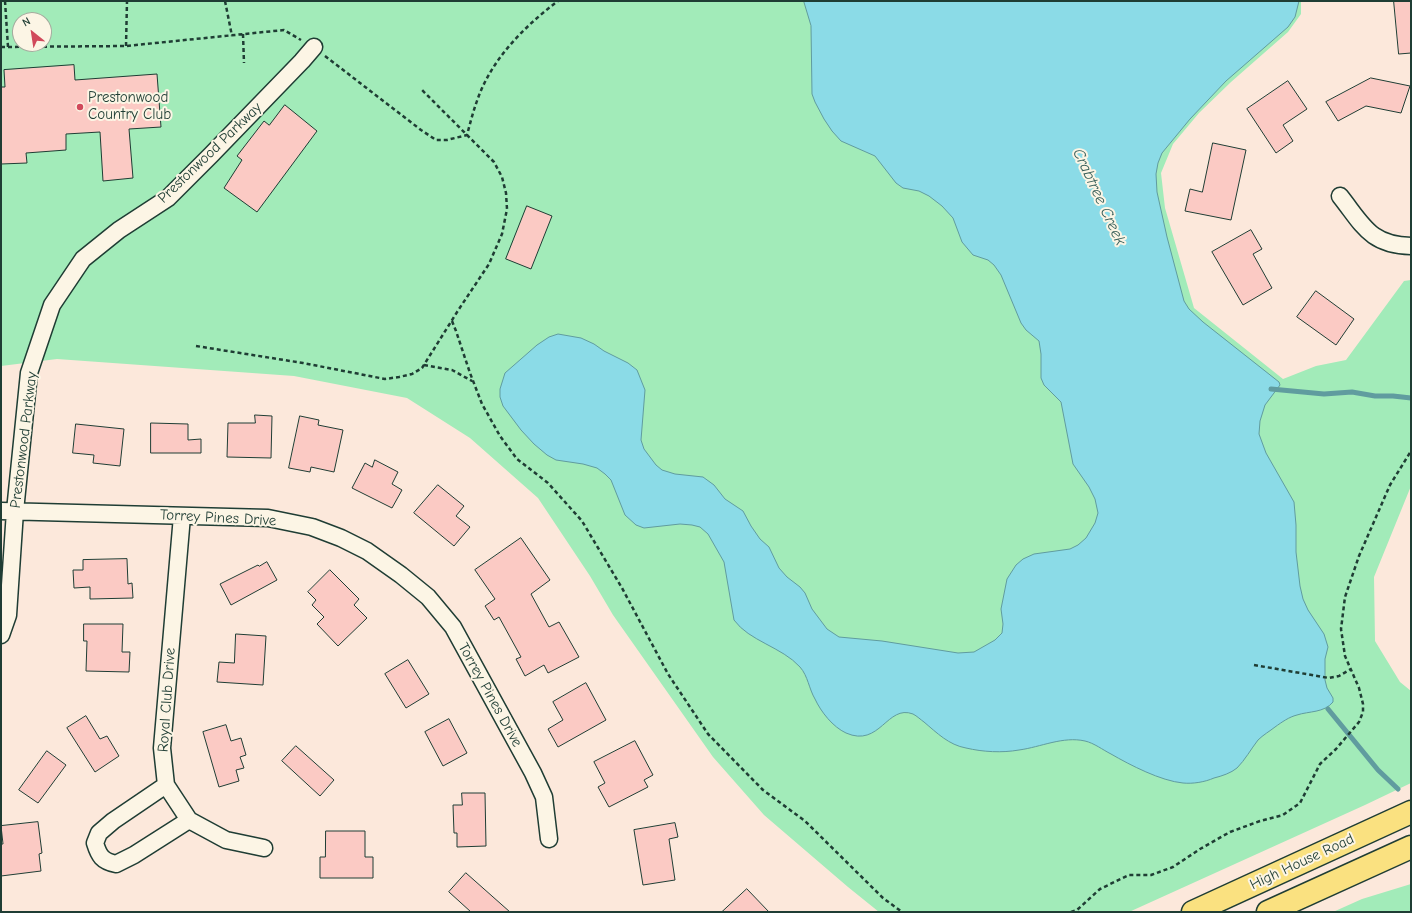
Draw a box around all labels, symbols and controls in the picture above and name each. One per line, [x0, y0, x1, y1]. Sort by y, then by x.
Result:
north arrow [12, 12, 52, 52]
text: N [20, 15, 33, 29]
place label: Prestonwood Country Club [88, 89, 171, 124]
street label: Prestonwood Parkway [154, 99, 266, 207]
marker: Prestonwood Country Club [75, 102, 85, 112]
water label: Crabtree Creek [1068, 146, 1130, 248]
street label: Prestonwood Parkway [7, 371, 41, 509]
street label: Torrey Pines Drive [159, 506, 277, 530]
street label: Torrey Pines Drive [454, 640, 526, 750]
street label: Royal Club Drive [154, 647, 180, 753]
street label: High House Road [1247, 830, 1357, 894]

